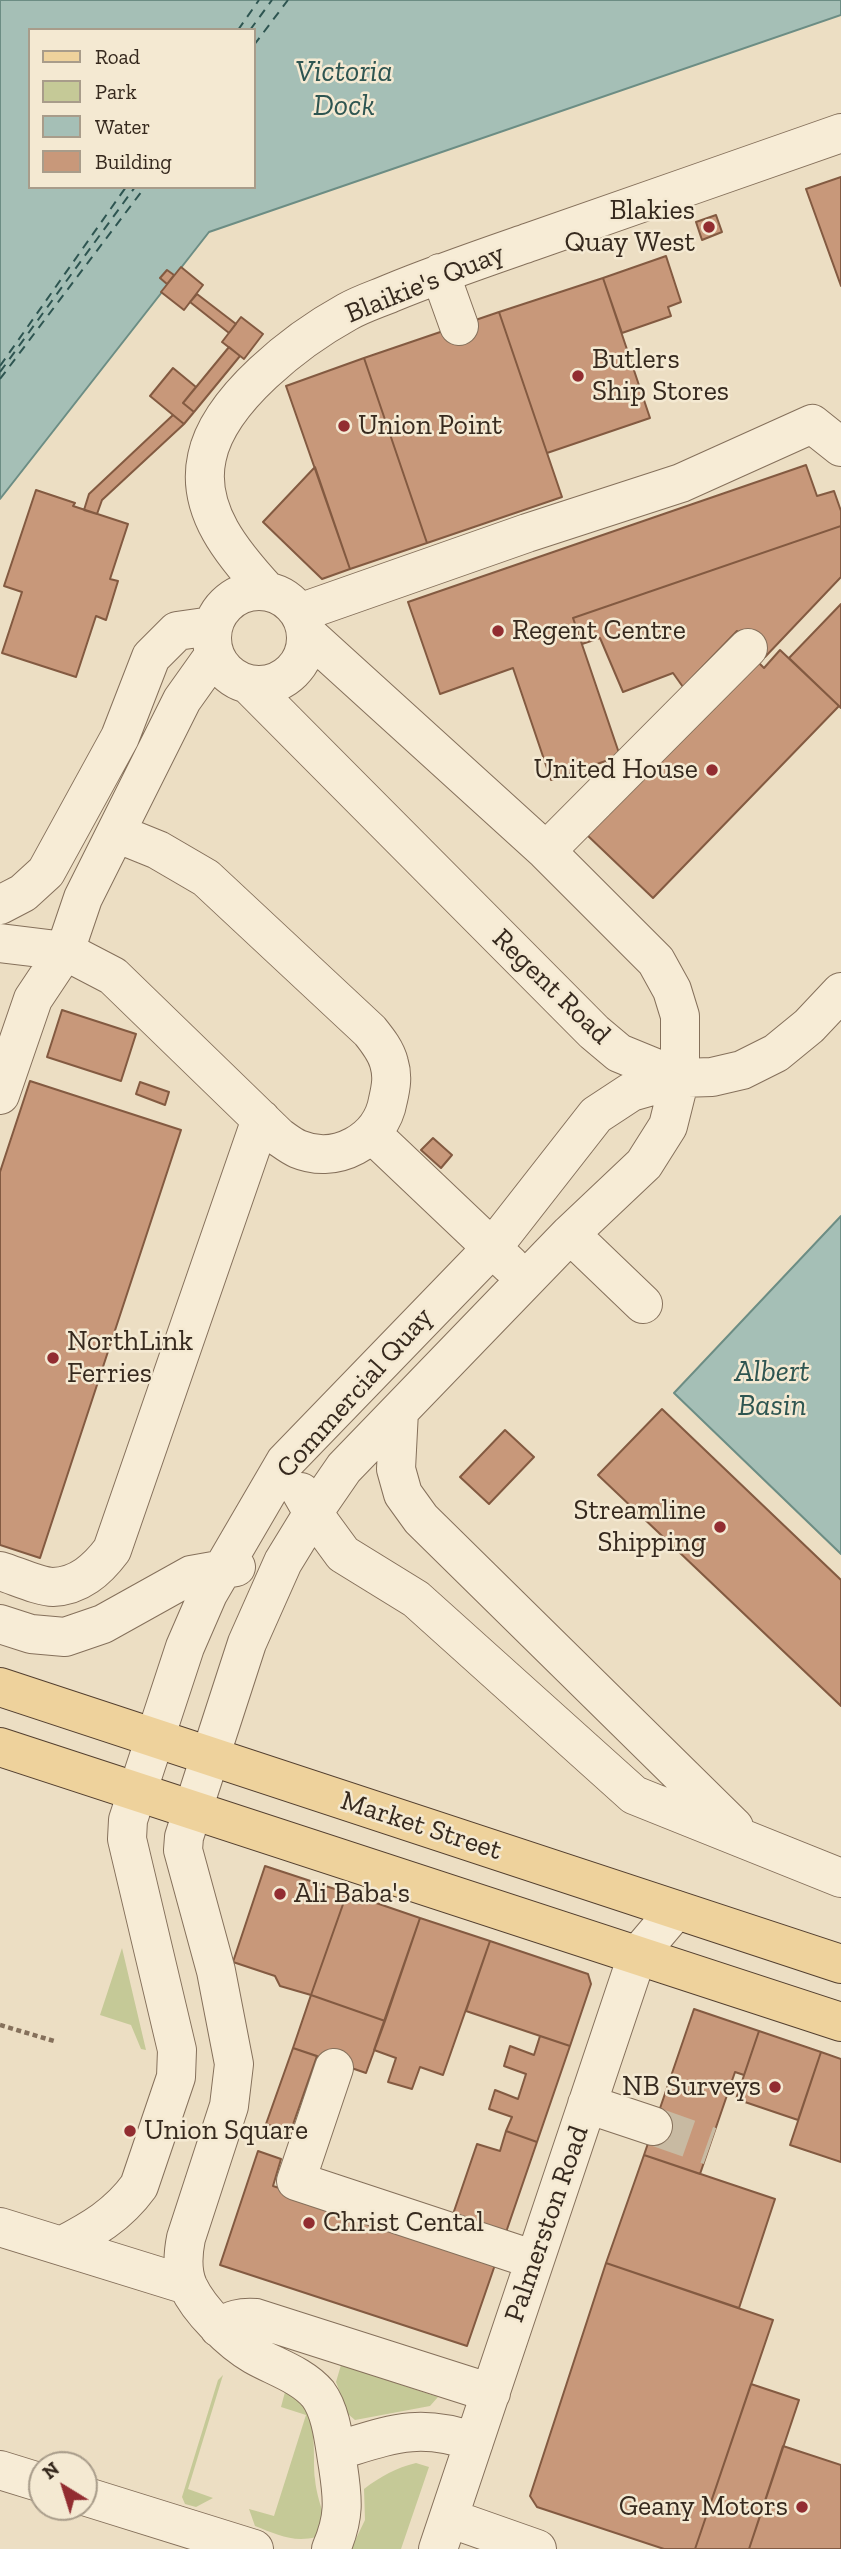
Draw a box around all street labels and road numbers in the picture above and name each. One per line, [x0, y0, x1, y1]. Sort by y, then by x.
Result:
street label: Blaikie's Quay [341, 237, 509, 331]
street label: Regent Road [485, 922, 617, 1052]
street label: Commercial Quay [270, 1301, 440, 1485]
street label: Market Street [336, 1784, 506, 1868]
street label: Palmerston Road [498, 2121, 596, 2327]

